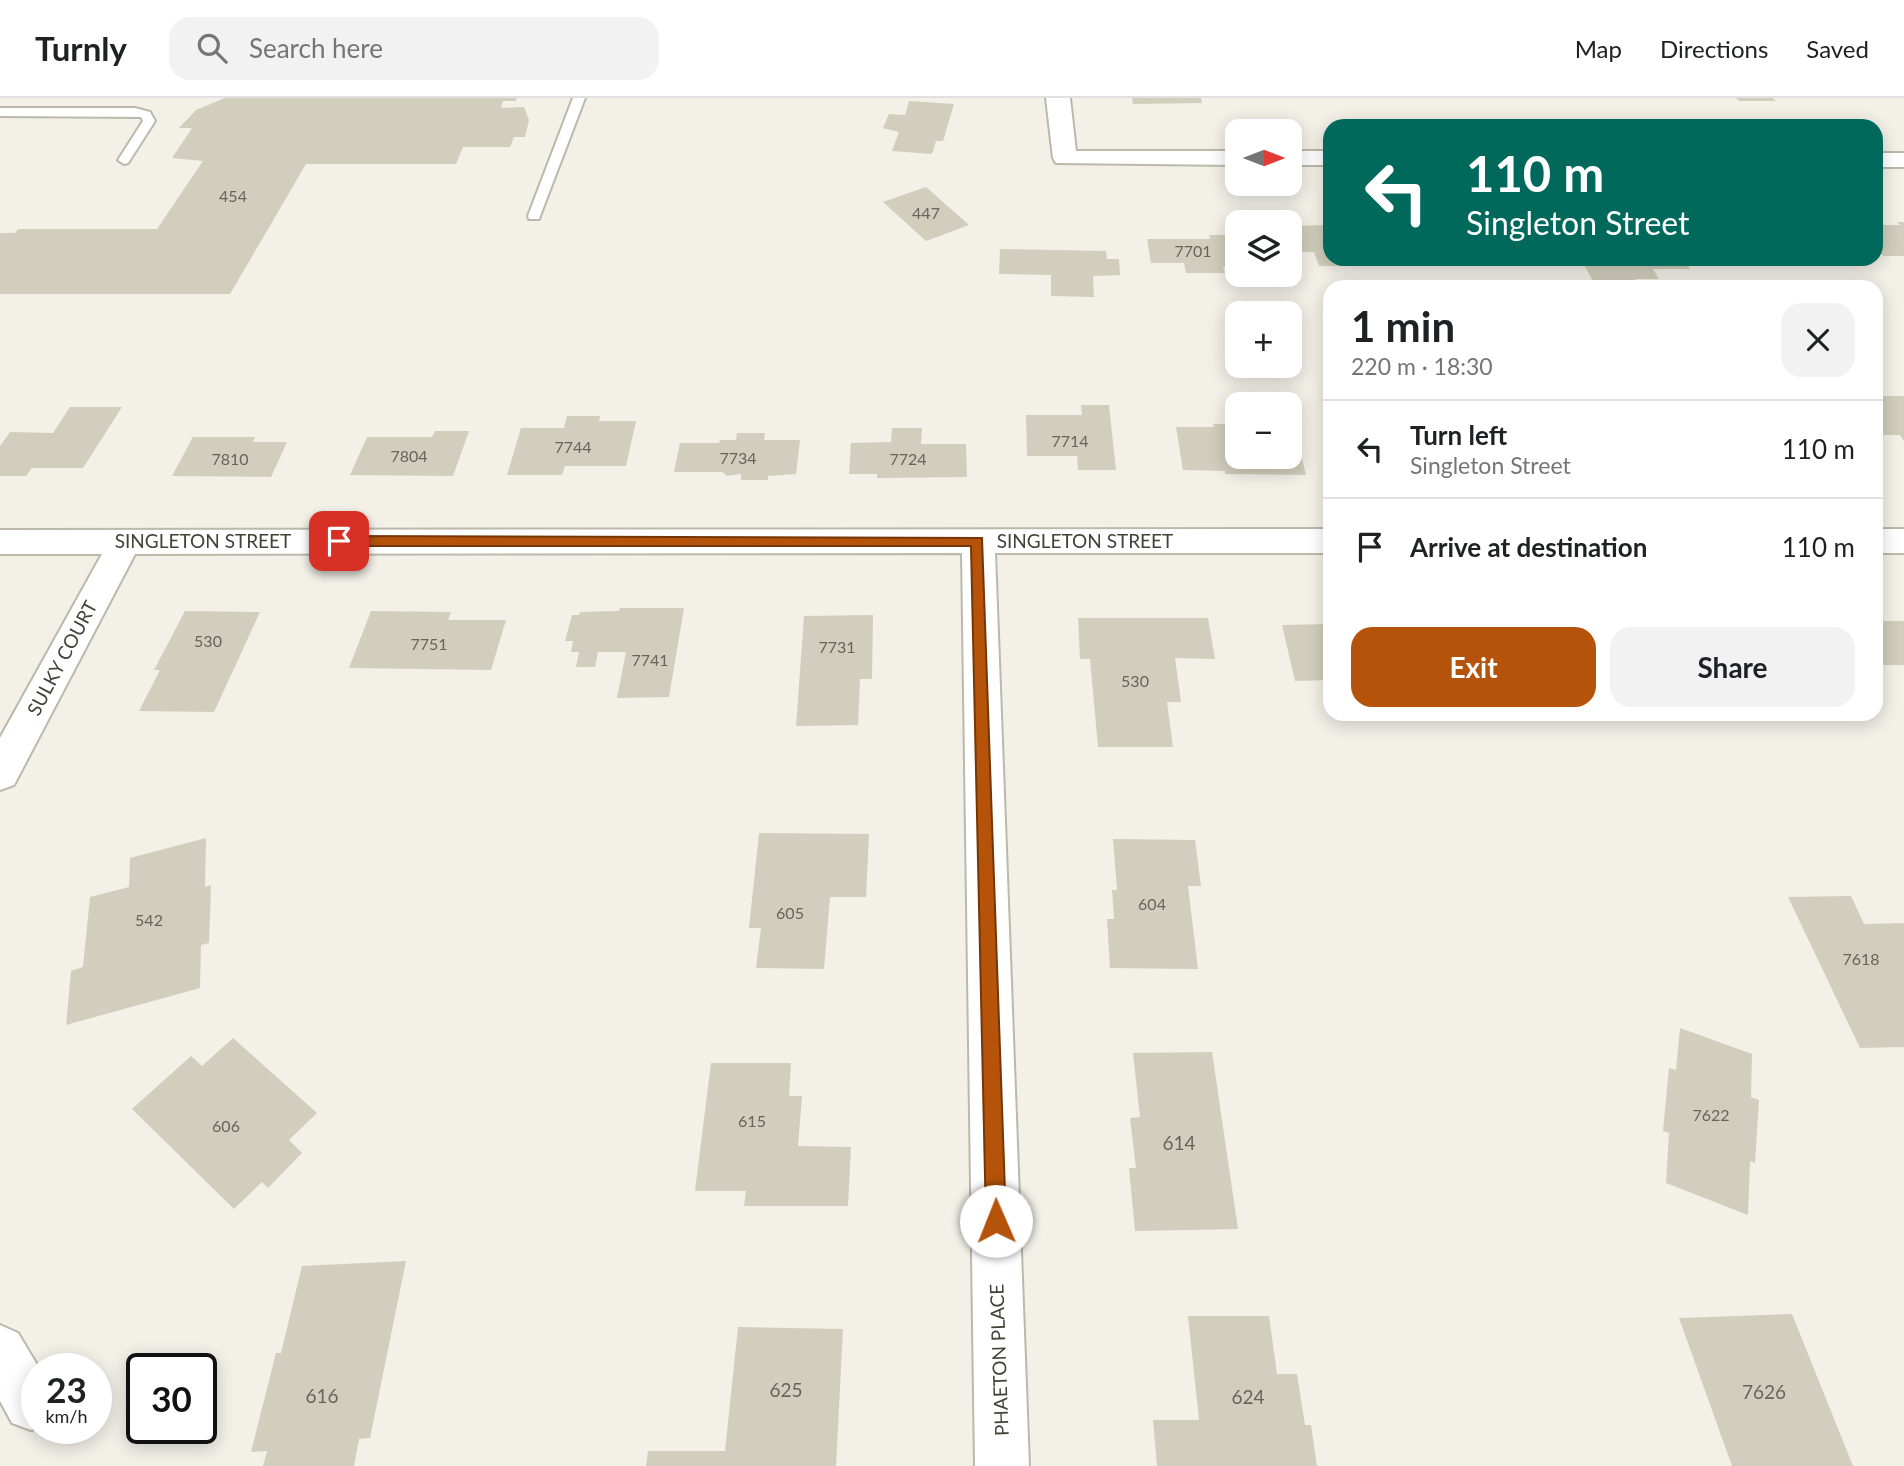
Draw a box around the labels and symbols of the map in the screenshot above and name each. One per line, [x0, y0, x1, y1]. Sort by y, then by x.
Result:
north arrow [1225, 119, 1302, 196]
house number: 454 [219, 186, 247, 205]
house number: 447 [912, 203, 940, 222]
house number: 7701 [1174, 241, 1212, 260]
house number: 7714 [1051, 431, 1089, 450]
house number: 7744 [554, 437, 592, 456]
house number: 7804 [390, 446, 428, 465]
house number: 7734 [719, 448, 757, 467]
house number: 7810 [211, 449, 249, 468]
house number: 7724 [889, 449, 927, 468]
pin [309, 511, 369, 571]
street label: SINGLETON STREET [115, 529, 291, 552]
street label: SINGLETON STREET [997, 529, 1173, 552]
street label: SULKY COURT [22, 596, 101, 719]
house number: 530 [194, 631, 222, 650]
house number: 7751 [410, 634, 448, 653]
house number: 7731 [818, 637, 856, 656]
house number: 7741 [631, 650, 669, 669]
house number: 530 [1121, 671, 1149, 690]
house number: 604 [1138, 894, 1166, 913]
house number: 605 [776, 903, 804, 922]
house number: 542 [135, 910, 163, 929]
house number: 7618 [1842, 949, 1880, 968]
house number: 7622 [1692, 1105, 1730, 1124]
house number: 615 [738, 1111, 766, 1130]
house number: 606 [212, 1116, 240, 1135]
house number: 614 [1162, 1131, 1196, 1154]
position arrow [959, 1184, 1033, 1258]
street label: PHAETON PLACE [984, 1283, 1013, 1437]
speed limit sign: 30 [126, 1353, 217, 1444]
house number: 625 [769, 1378, 803, 1401]
house number: 7626 [1742, 1380, 1786, 1403]
house number: 616 [305, 1384, 339, 1407]
house number: 624 [1231, 1385, 1265, 1408]

